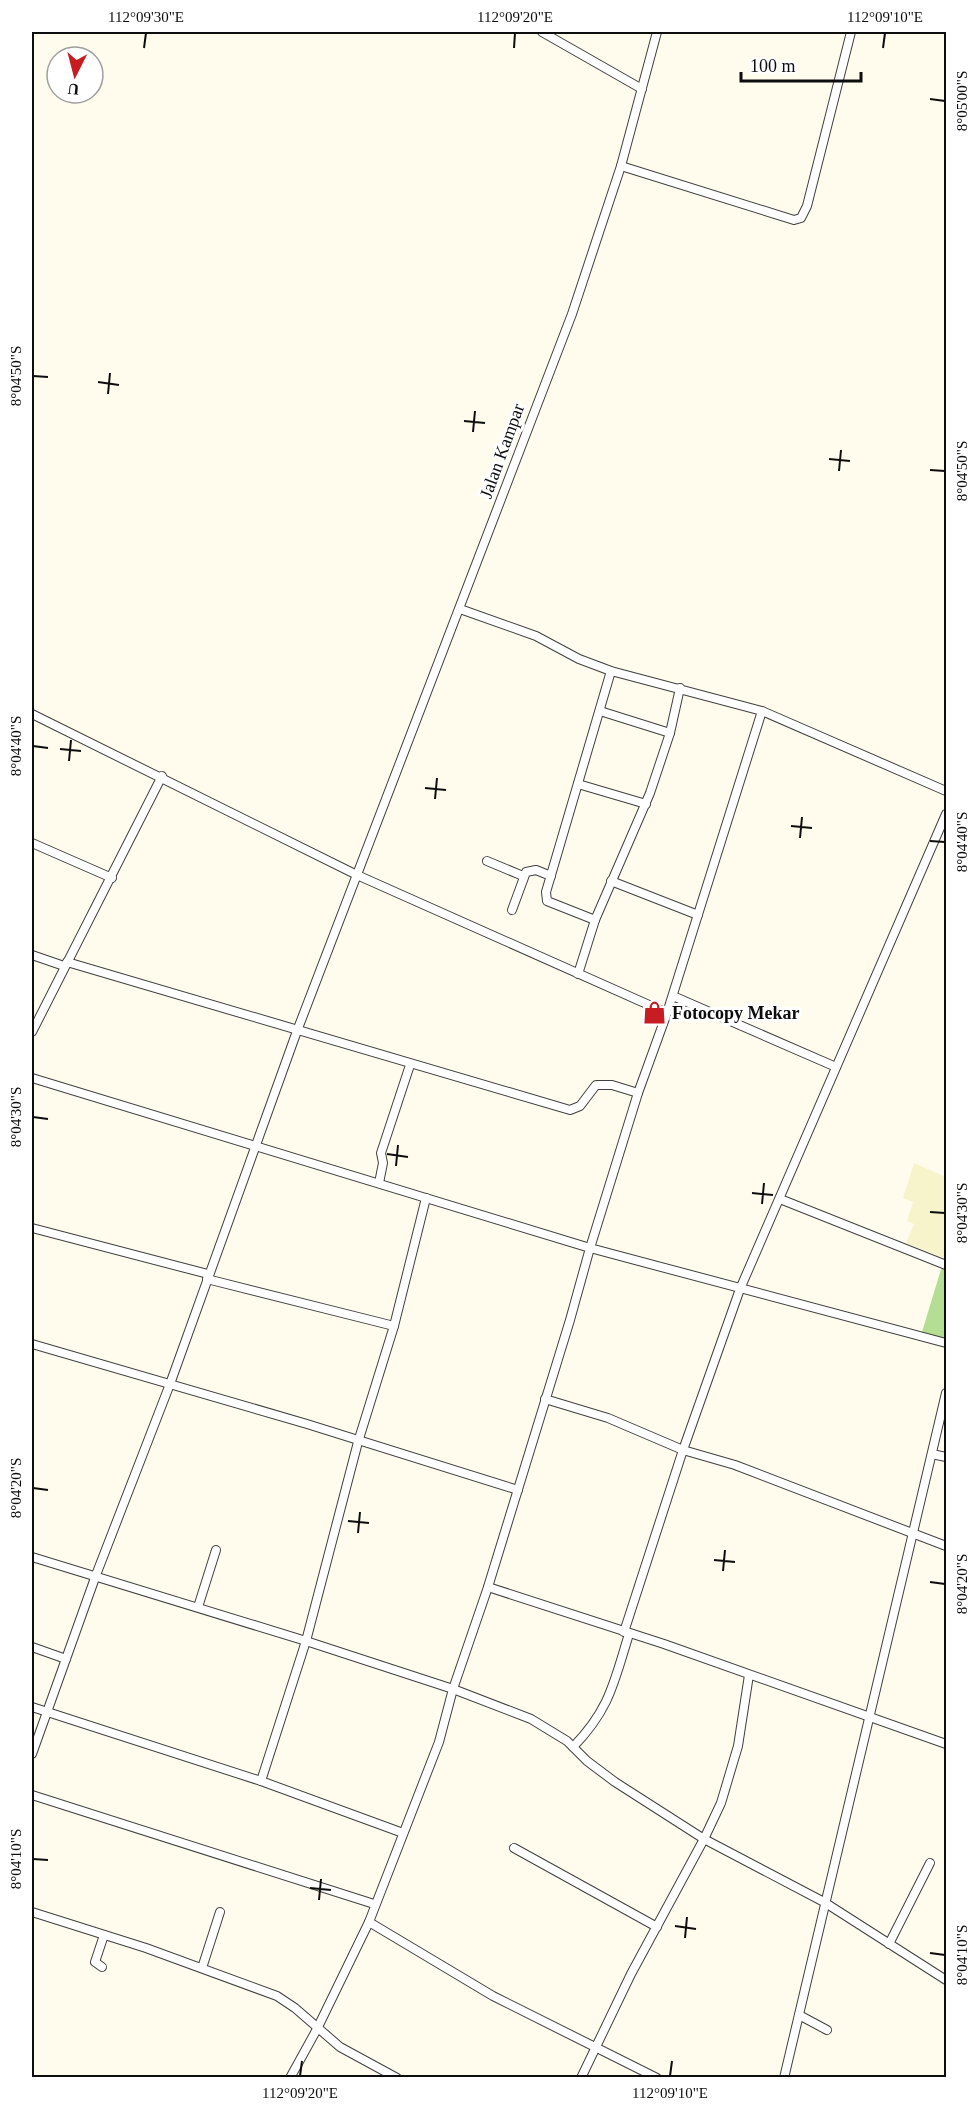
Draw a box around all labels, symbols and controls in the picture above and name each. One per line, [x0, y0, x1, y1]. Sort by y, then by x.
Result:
text: 112°09'30"E [108, 9, 184, 25]
text: 112°09'20"E [477, 9, 553, 25]
text: 112°09'10"E [847, 9, 923, 25]
north arrow [45, 45, 105, 105]
scale bar [741, 45, 861, 83]
text: 100 m [750, 56, 796, 76]
text: 8°05'00"S [954, 71, 970, 131]
text: U [66, 80, 80, 98]
text: 8°04'50"S [8, 346, 24, 406]
street label: Jalan Kampar [476, 401, 528, 501]
text: 8°04'50"S [954, 441, 970, 501]
text: 8°04'40"S [8, 716, 24, 776]
text: 8°04'40"S [954, 812, 970, 872]
shop icon: Fotocopy Mekar [641, 1000, 667, 1026]
place label: Fotocopy Mekar [672, 1003, 799, 1023]
text: 8°04'30"S [8, 1087, 24, 1147]
text: 8°04'30"S [954, 1183, 970, 1243]
text: 8°04'20"S [8, 1458, 24, 1518]
text: 8°04'20"S [954, 1554, 970, 1614]
text: 8°04'10"S [8, 1829, 24, 1889]
text: 8°04'10"S [954, 1925, 970, 1985]
text: 112°09'20"E [262, 2085, 338, 2101]
text: 112°09'10"E [632, 2085, 708, 2101]

